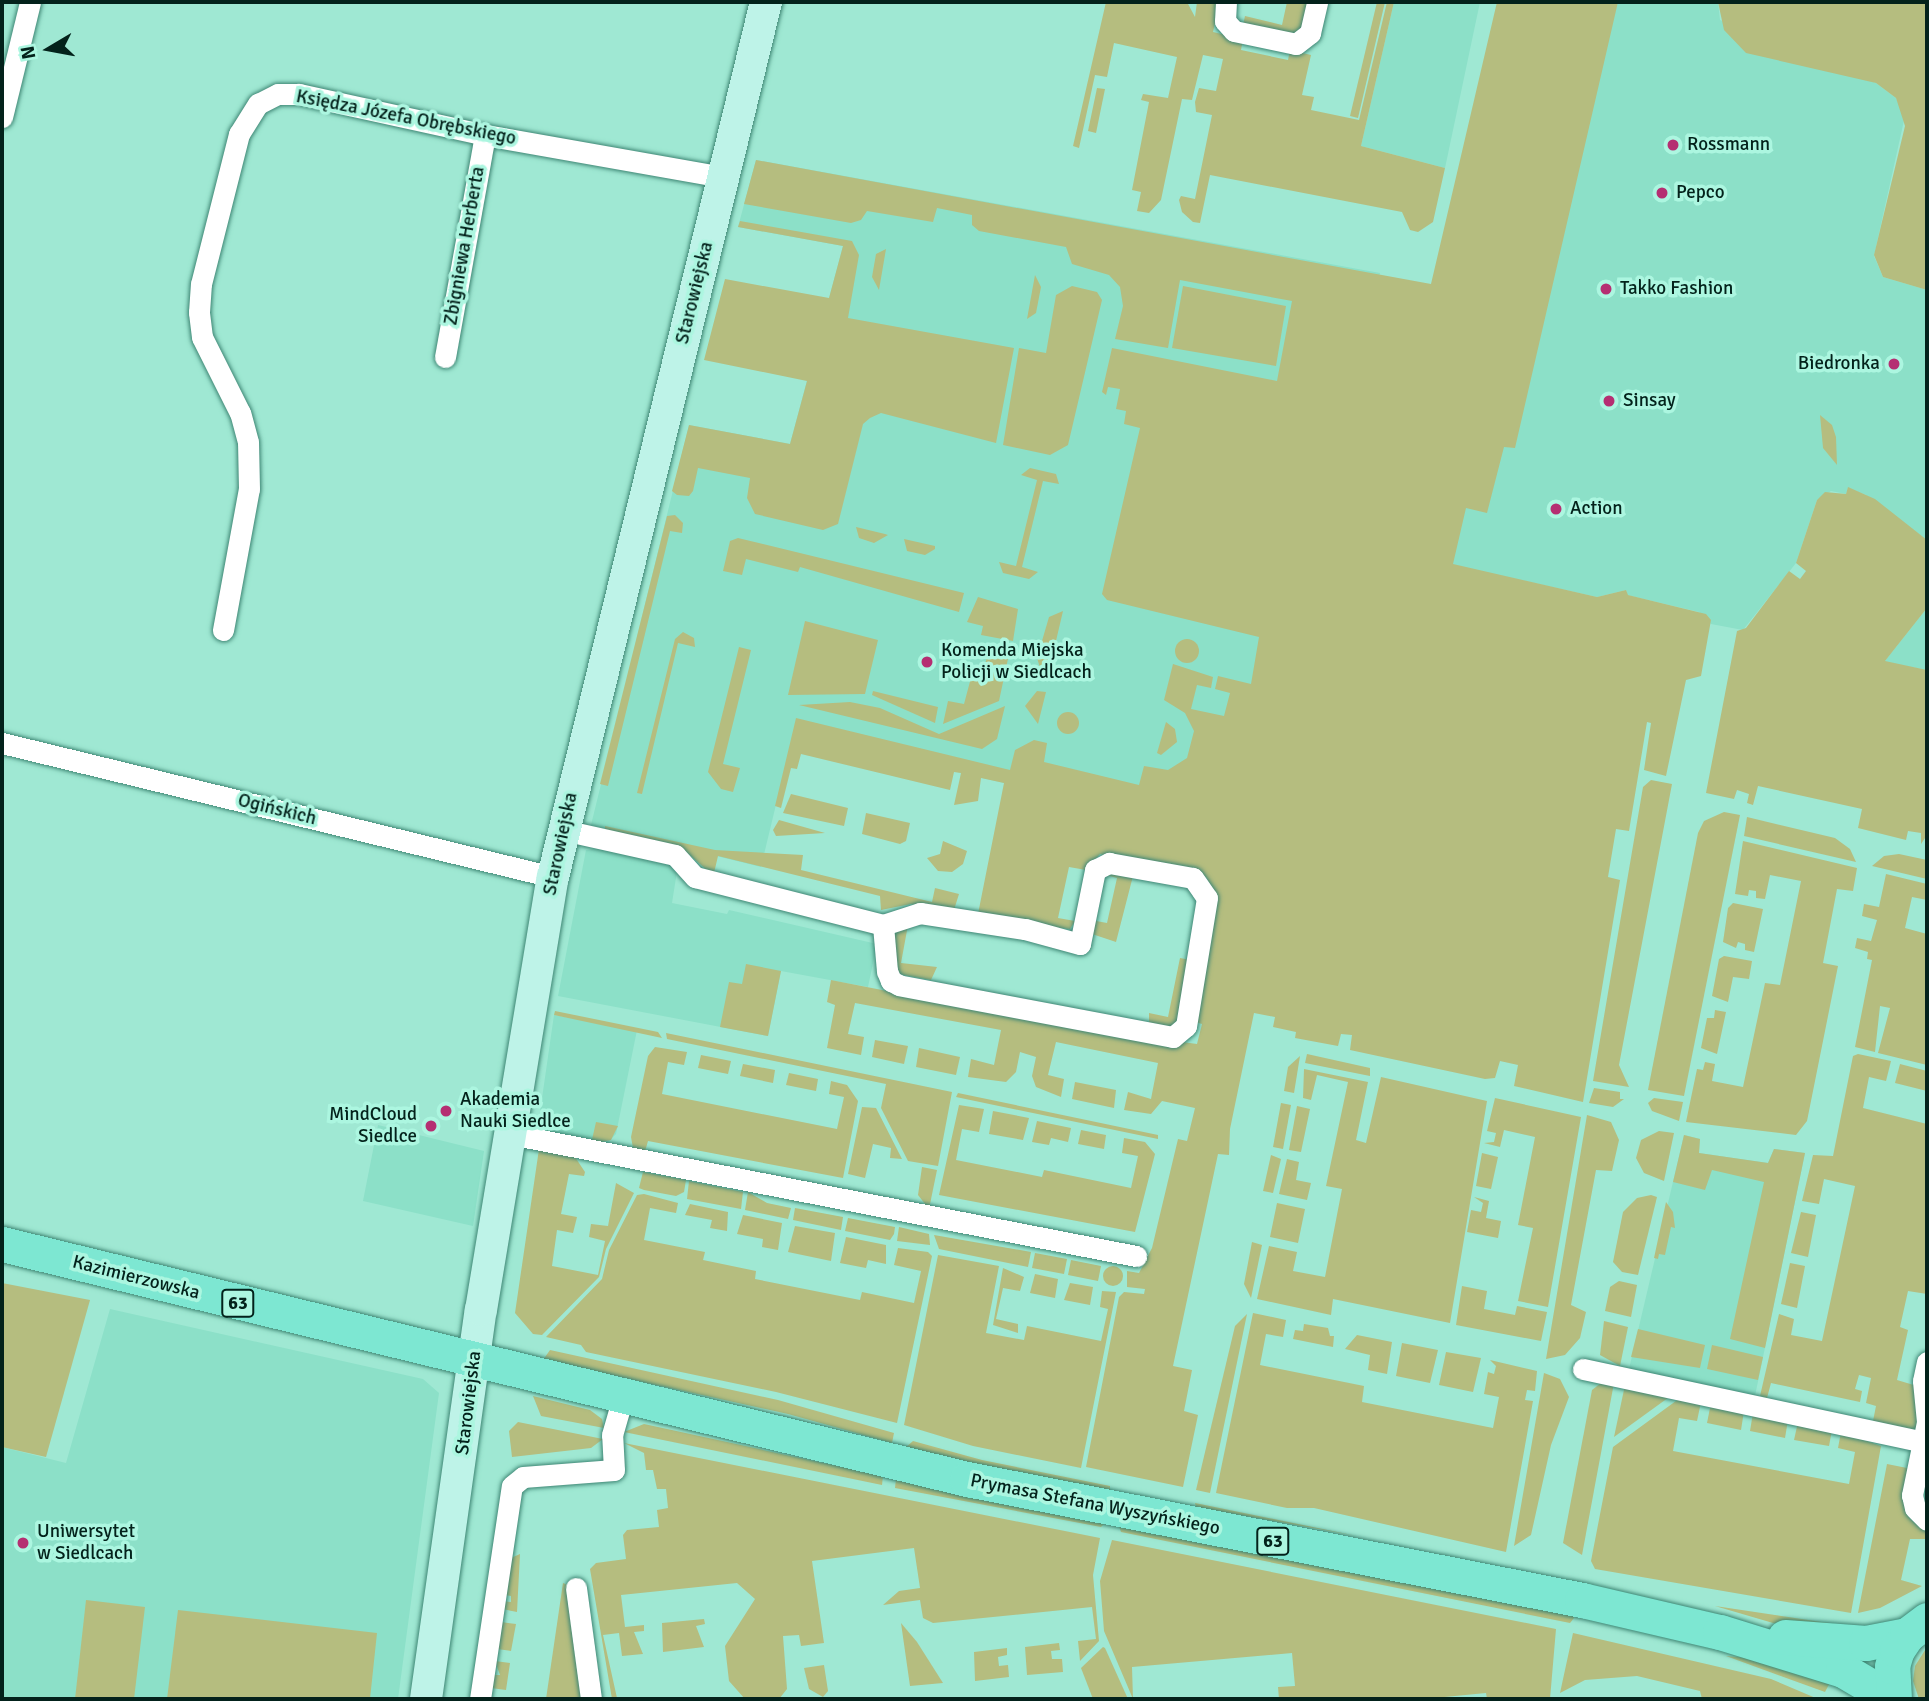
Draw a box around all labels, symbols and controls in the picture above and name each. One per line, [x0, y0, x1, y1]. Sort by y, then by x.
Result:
north arrow [14, 14, 84, 84]
text: N [15, 44, 41, 61]
street label: Księdza Józefa Obrębskiego [294, 85, 518, 151]
place label: Rossmann [1687, 134, 1770, 156]
marker: Rossmann [1665, 137, 1681, 153]
street label: Zbigniewa Herberta [440, 165, 490, 327]
place label: Pepco [1676, 182, 1725, 204]
marker: Pepco [1654, 185, 1670, 201]
street label: Starowiejska [671, 240, 719, 346]
place label: Takko Fashion [1620, 278, 1733, 300]
marker: Takko Fashion [1598, 281, 1614, 297]
place label: Biedronka [1798, 353, 1880, 375]
marker: Biedronka [1886, 356, 1902, 372]
place label: Sinsay [1623, 390, 1676, 412]
marker: Sinsay [1601, 393, 1617, 409]
place label: Action [1570, 498, 1623, 520]
marker: Action [1548, 501, 1564, 517]
place label: Komenda Miejska Policji w Siedlcach [941, 640, 1092, 684]
marker: Komenda Miejska Policji w Siedlcach [919, 654, 935, 670]
street label: Ogińskich [235, 789, 319, 831]
street label: Starowiejska [539, 790, 583, 898]
place label: Akademia Nauki Siedlce [460, 1089, 571, 1133]
marker: Akademia Nauki Siedlce [438, 1103, 454, 1119]
place label: MindCloud Siedlce [329, 1104, 417, 1148]
marker: MindCloud Siedlce [423, 1118, 439, 1134]
street label: Kazimierzowska [70, 1251, 202, 1305]
road number: 63 [220, 1288, 256, 1318]
street label: Starowiejska [451, 1350, 487, 1456]
street label: Prymasa Stefana Wyszyńskiego [968, 1470, 1222, 1540]
place label: Uniwersytet w Siedlcach [37, 1521, 135, 1565]
road number: 63 [1256, 1526, 1290, 1556]
marker: Uniwersytet w Siedlcach [15, 1535, 31, 1551]

